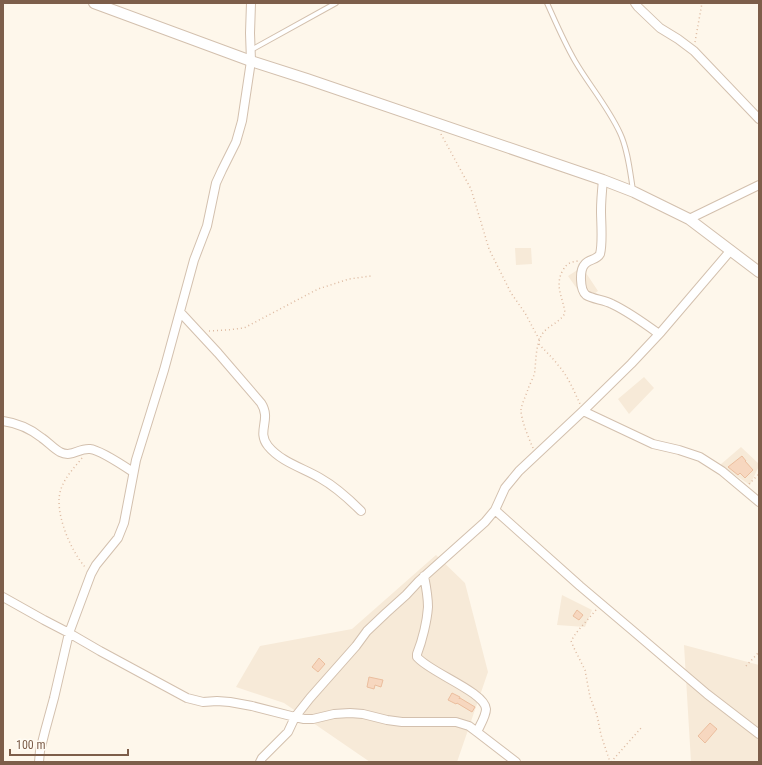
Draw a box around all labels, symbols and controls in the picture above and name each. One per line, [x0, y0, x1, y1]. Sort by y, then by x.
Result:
scale bar [10, 731, 128, 757]
text: 100 m [16, 738, 46, 752]

